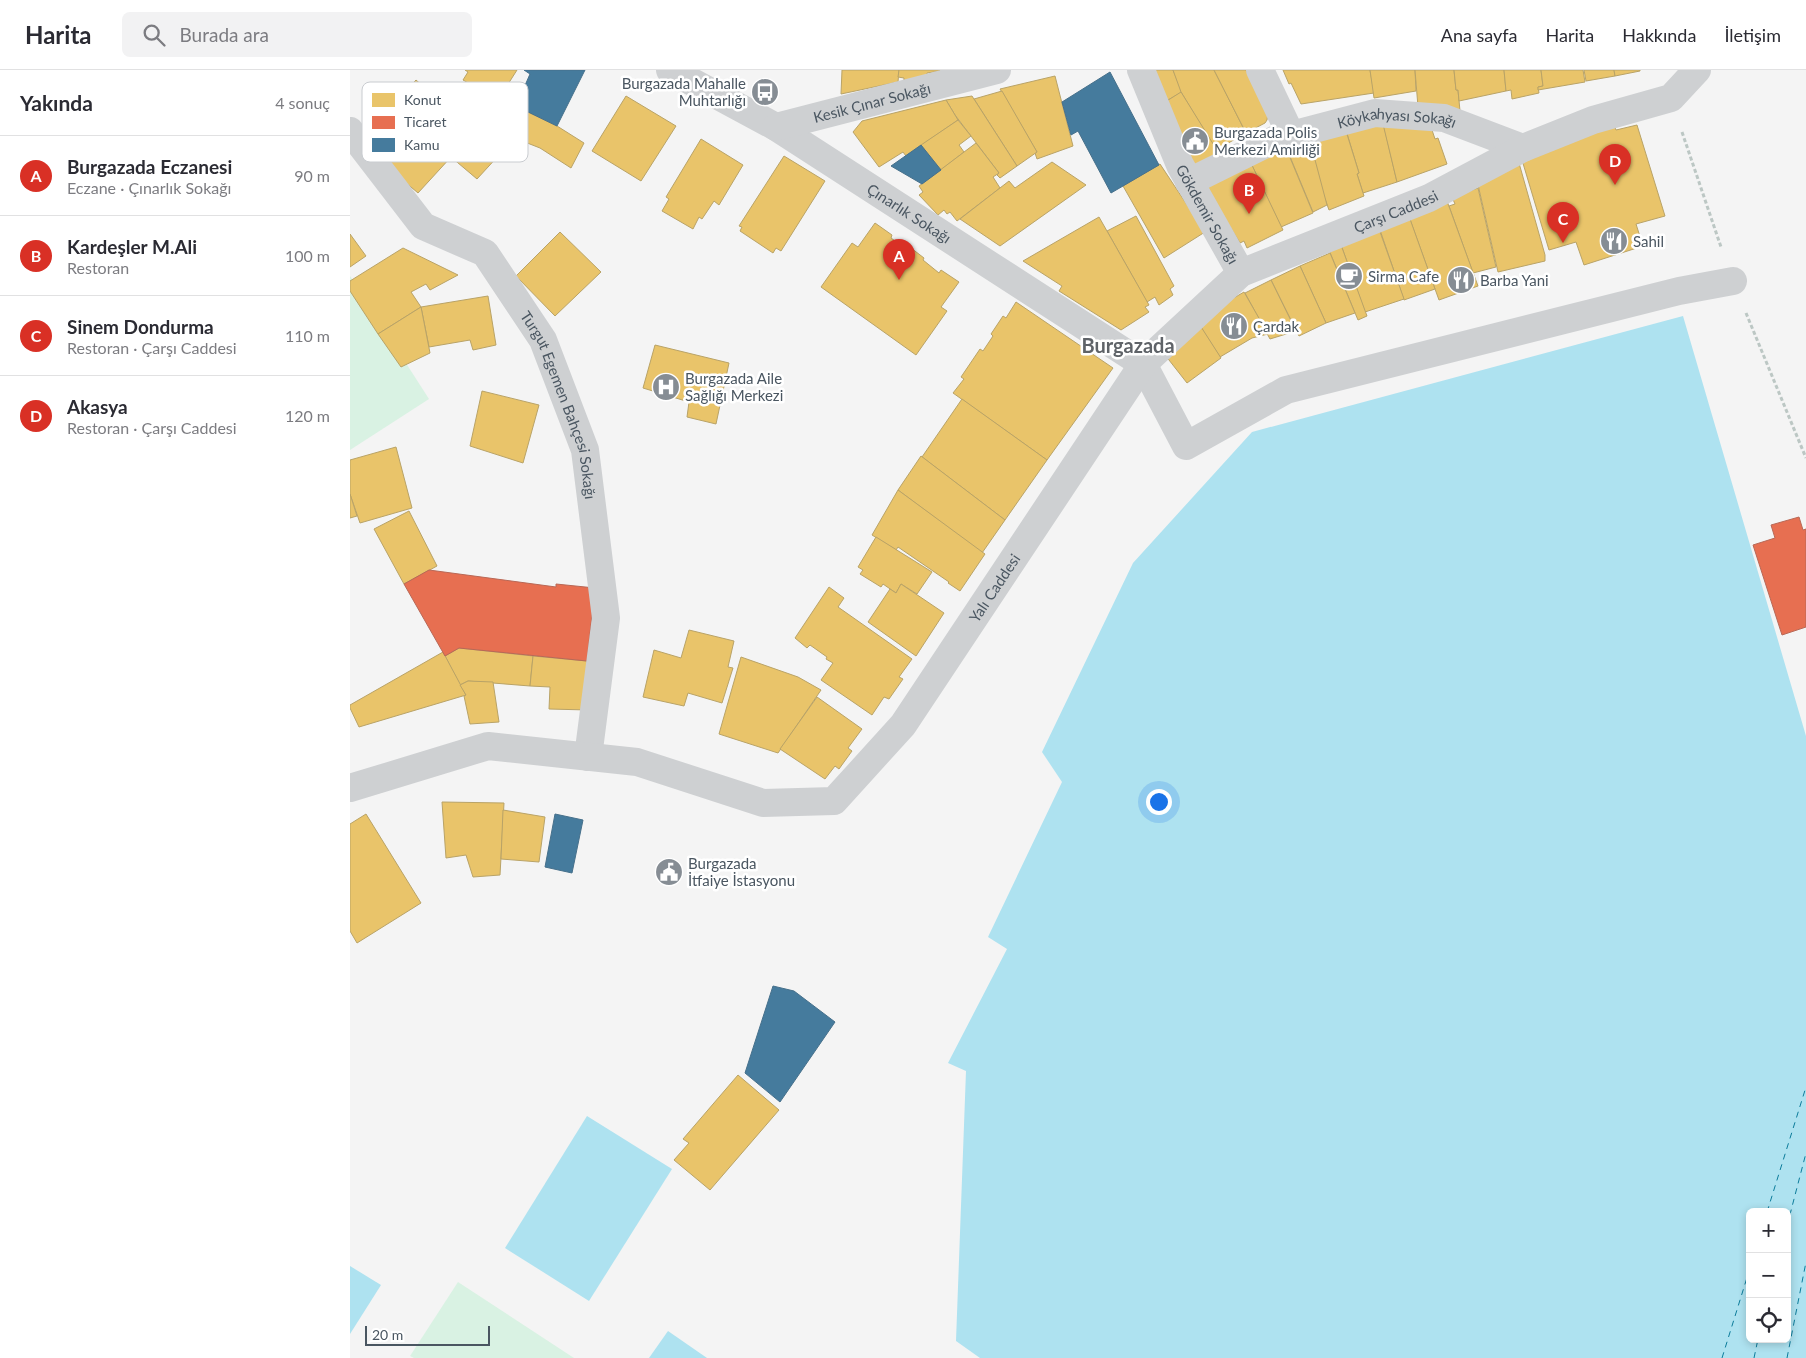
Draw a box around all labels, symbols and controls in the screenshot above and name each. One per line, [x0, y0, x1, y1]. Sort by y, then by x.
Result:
search box [122, 12, 472, 57]
text: Harita [25, 20, 92, 49]
icon: search [140, 21, 168, 49]
text: Burada ara [180, 23, 269, 46]
text: Ana sayfa [1441, 24, 1518, 46]
text: Harita [1546, 24, 1594, 46]
text: Hakkında [1622, 24, 1696, 46]
text: İletişim [1724, 24, 1781, 46]
place label: Burgazada Mahalle Muhtarlığı [622, 74, 746, 109]
bus stop icon: Burgazada Mahalle Muhtarlığı [750, 77, 780, 107]
street label: Kesik Çınar Sokağı [811, 79, 932, 126]
legend [362, 82, 528, 162]
text: Yakında [20, 90, 93, 115]
text: Konut [404, 91, 441, 108]
text: 4 sonuç [275, 93, 330, 112]
street label: Köykahyası Sokağı [1335, 104, 1459, 132]
text: Ticaret [404, 113, 446, 130]
place label: Burgazada Polis Merkezi Amirliği [1214, 123, 1320, 158]
public building icon: Burgazada Polis Merkezi Amirliği [1180, 126, 1210, 156]
text: Kamu [404, 136, 440, 153]
pin: D [1599, 144, 1631, 185]
text: Burgazada Eczanesi [67, 155, 232, 178]
street label: Gökdemir Sokağı [1173, 161, 1243, 267]
text: A [30, 166, 42, 185]
text: 90 m [294, 166, 330, 185]
pin: B [1233, 173, 1265, 214]
text: Eczane · Çınarlık Sokağı [67, 178, 231, 197]
street label: Çınarlık Sokağı [864, 179, 955, 247]
street label: Çarşı Caddesi [1351, 186, 1441, 236]
pin: C [1547, 202, 1579, 243]
restaurant icon: Sahil [1599, 226, 1629, 256]
place label: Sahil [1633, 232, 1664, 250]
text: Kardeşler M.Ali [67, 235, 197, 258]
pin: A [883, 239, 915, 280]
text: B [31, 246, 41, 265]
text: 100 m [285, 246, 330, 265]
text: Restoran [67, 258, 129, 277]
cafe icon: Sirma Cafe [1334, 261, 1364, 291]
restaurant icon: Barba Yani [1446, 265, 1476, 295]
place label: Sirma Cafe [1368, 267, 1439, 285]
place label: Barba Yani [1480, 271, 1549, 289]
street label: Turgut Egemen Bahçesi Sokağı [517, 307, 600, 500]
restaurant icon: Çardak [1219, 311, 1249, 341]
text: Sinem Dondurma [67, 315, 214, 338]
place label: Çardak [1253, 317, 1299, 335]
text: C [31, 326, 41, 345]
text: 110 m [285, 326, 330, 345]
district label: Burgazada [1081, 333, 1175, 357]
text: Restoran · Çarşı Caddesi [67, 338, 237, 357]
place label: Burgazada Aile Sağlığı Merkezi [685, 369, 783, 404]
hospital icon: Burgazada Aile Sağlığı Merkezi [651, 372, 681, 402]
text: Akasya [67, 395, 128, 418]
text: D [30, 406, 42, 425]
text: 120 m [285, 406, 330, 425]
text: Restoran · Çarşı Caddesi [67, 418, 237, 437]
street label: Yalı Caddesi [965, 550, 1023, 626]
your location [1146, 789, 1172, 815]
place label: Burgazada İtfaiye İstasyonu [688, 854, 795, 889]
public building icon: Burgazada İtfaiye İstasyonu [654, 857, 684, 887]
map controls [1746, 1208, 1791, 1343]
button: + [1746, 1208, 1791, 1253]
button: − [1746, 1253, 1791, 1298]
button: locate [1746, 1298, 1791, 1343]
scale bar [365, 1323, 490, 1346]
text: 20 m [372, 1326, 403, 1343]

